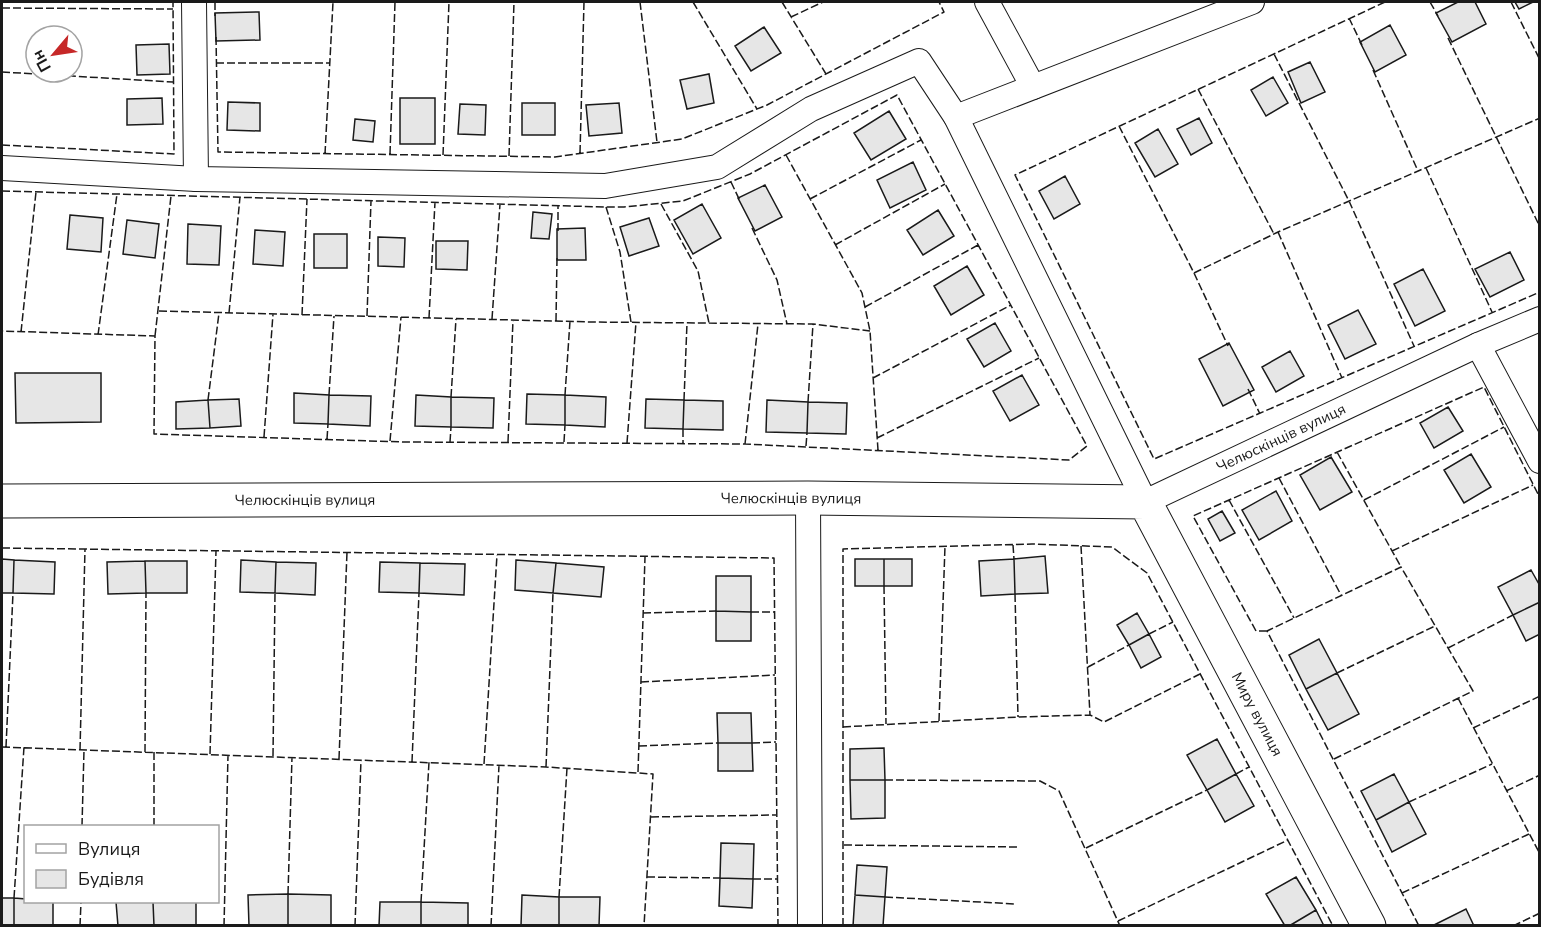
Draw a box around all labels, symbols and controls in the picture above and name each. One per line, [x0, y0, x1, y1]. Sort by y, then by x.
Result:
north arrow [24, 24, 84, 84]
text: Пн [27, 46, 57, 76]
street label: Челюскінців вулиця [1213, 399, 1349, 477]
street label: Челюскінців вулиця [721, 488, 861, 509]
street label: Челюскінців вулиця [235, 490, 375, 510]
street label: Миру вулиця [1227, 669, 1287, 760]
legend [24, 825, 219, 903]
text: Вулиця [78, 837, 140, 861]
text: Будівля [78, 867, 144, 891]

